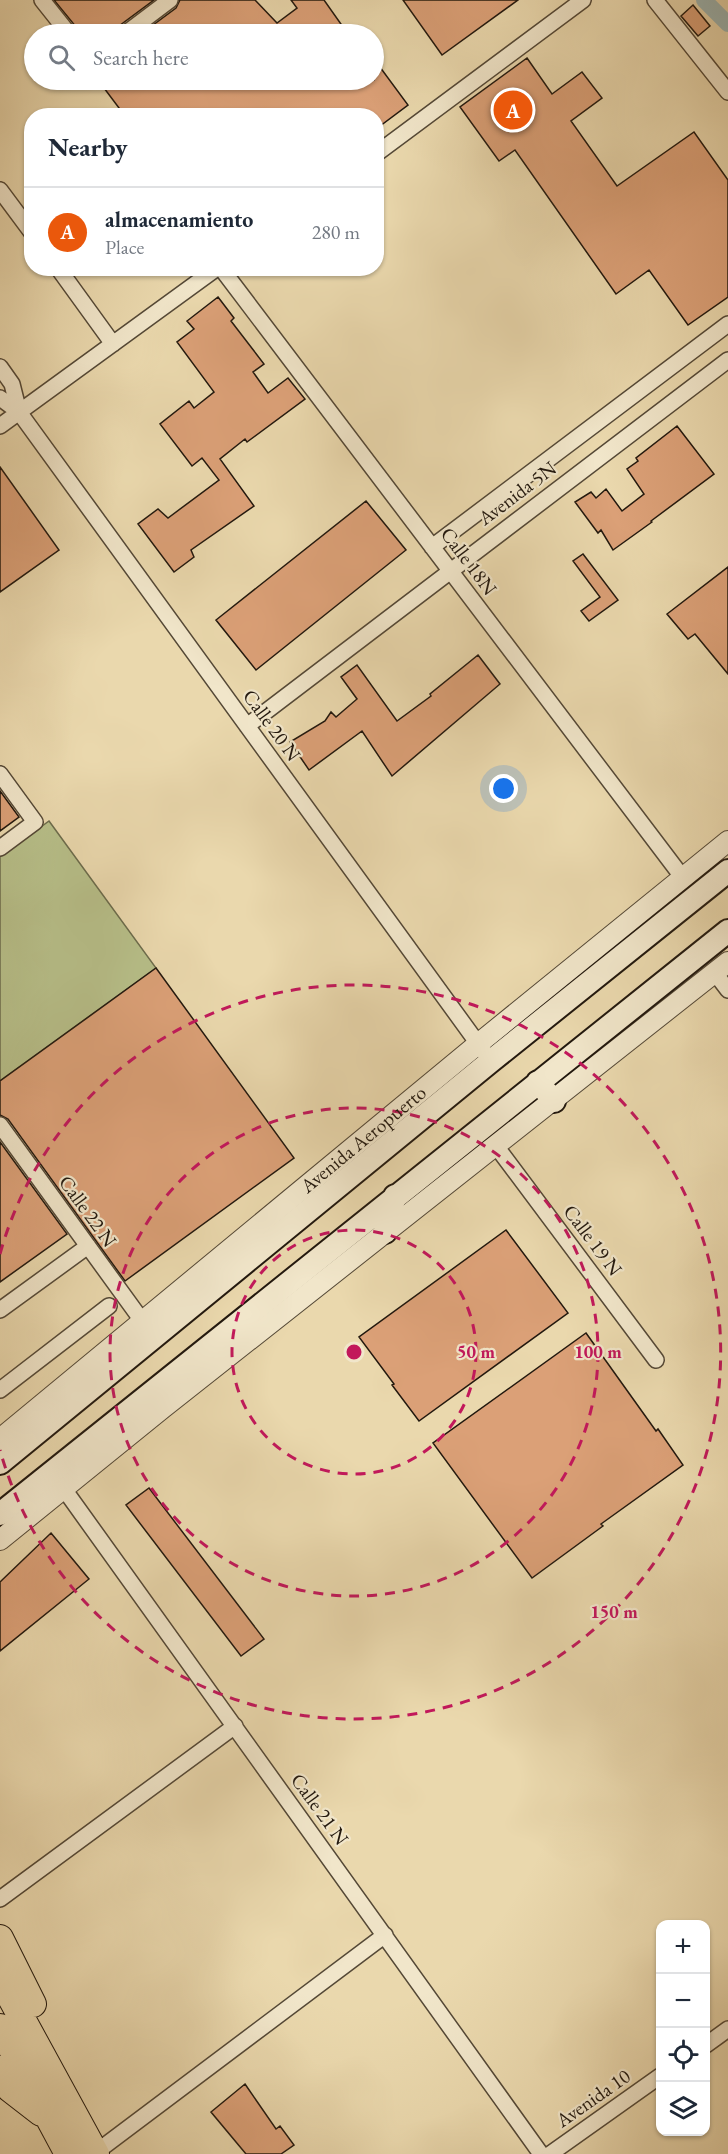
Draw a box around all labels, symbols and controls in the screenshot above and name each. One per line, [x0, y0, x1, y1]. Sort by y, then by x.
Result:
search box [24, 24, 384, 90]
icon: search [45, 41, 78, 74]
text: Search here [93, 43, 188, 72]
pin: A [494, 88, 532, 132]
text: Nearby [48, 130, 128, 164]
text: almacenamiento [105, 205, 253, 234]
text: A [60, 219, 75, 245]
text: 280 m [312, 219, 360, 245]
text: Place [105, 234, 144, 260]
street label: Avenida 5N [472, 455, 561, 532]
street label: Calle 18N [435, 522, 503, 600]
street label: Calle 20 N [237, 684, 307, 766]
your location [489, 774, 518, 803]
street label: Avenida Aeropuerto [294, 1079, 432, 1199]
street label: Calle 22 N [53, 1170, 123, 1252]
street label: Calle 19 N [558, 1199, 628, 1281]
text: 50 m [457, 1340, 495, 1363]
text: 100 m [574, 1340, 622, 1363]
centre of rings [344, 1342, 364, 1362]
text: 150 m [590, 1600, 638, 1623]
street label: Calle 21 N [285, 1768, 355, 1850]
map controls [656, 1920, 710, 2136]
button: + [656, 1920, 710, 1974]
button: − [656, 1974, 710, 2028]
button: locate [656, 2028, 710, 2082]
street label: Avenida 10 [550, 2063, 636, 2134]
button: layers [656, 2082, 710, 2136]

